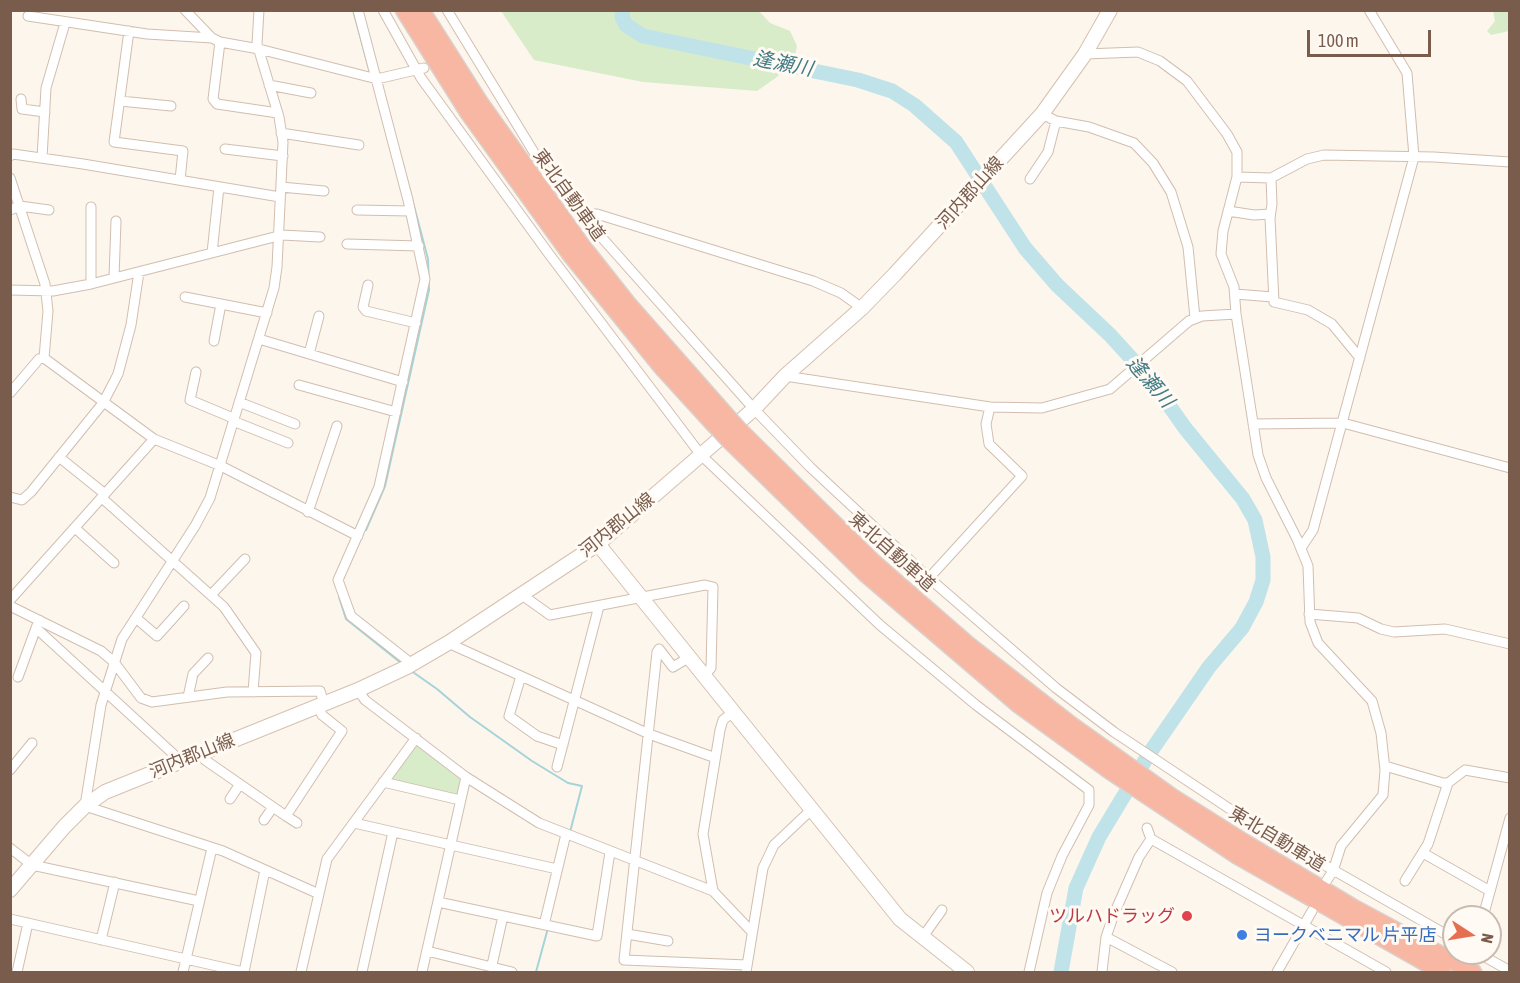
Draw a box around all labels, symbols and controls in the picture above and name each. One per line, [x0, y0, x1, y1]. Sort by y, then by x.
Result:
scale bar [1310, 18, 1434, 56]
text: 100 m [1318, 30, 1359, 51]
water label: 逢瀬川 [751, 46, 815, 82]
street label: 東北自動車道 [529, 145, 609, 245]
street label: 河内郡山線 [932, 152, 1008, 234]
water label: 逢瀬川 [1121, 351, 1179, 413]
street label: 河内郡山線 [575, 488, 659, 562]
street label: 東北自動車道 [845, 508, 939, 596]
street label: 河内郡山線 [146, 729, 238, 783]
street label: 東北自動車道 [1225, 802, 1329, 876]
place label: ツルハドラッグ [1049, 905, 1175, 927]
north arrow [1442, 905, 1502, 965]
marker: ツルハドラッグ [1180, 909, 1194, 923]
place label: ヨークベニマル 片平店 [1254, 924, 1436, 946]
marker: ヨークベニマル 片平店 [1235, 928, 1249, 942]
text: N [1478, 932, 1497, 945]

